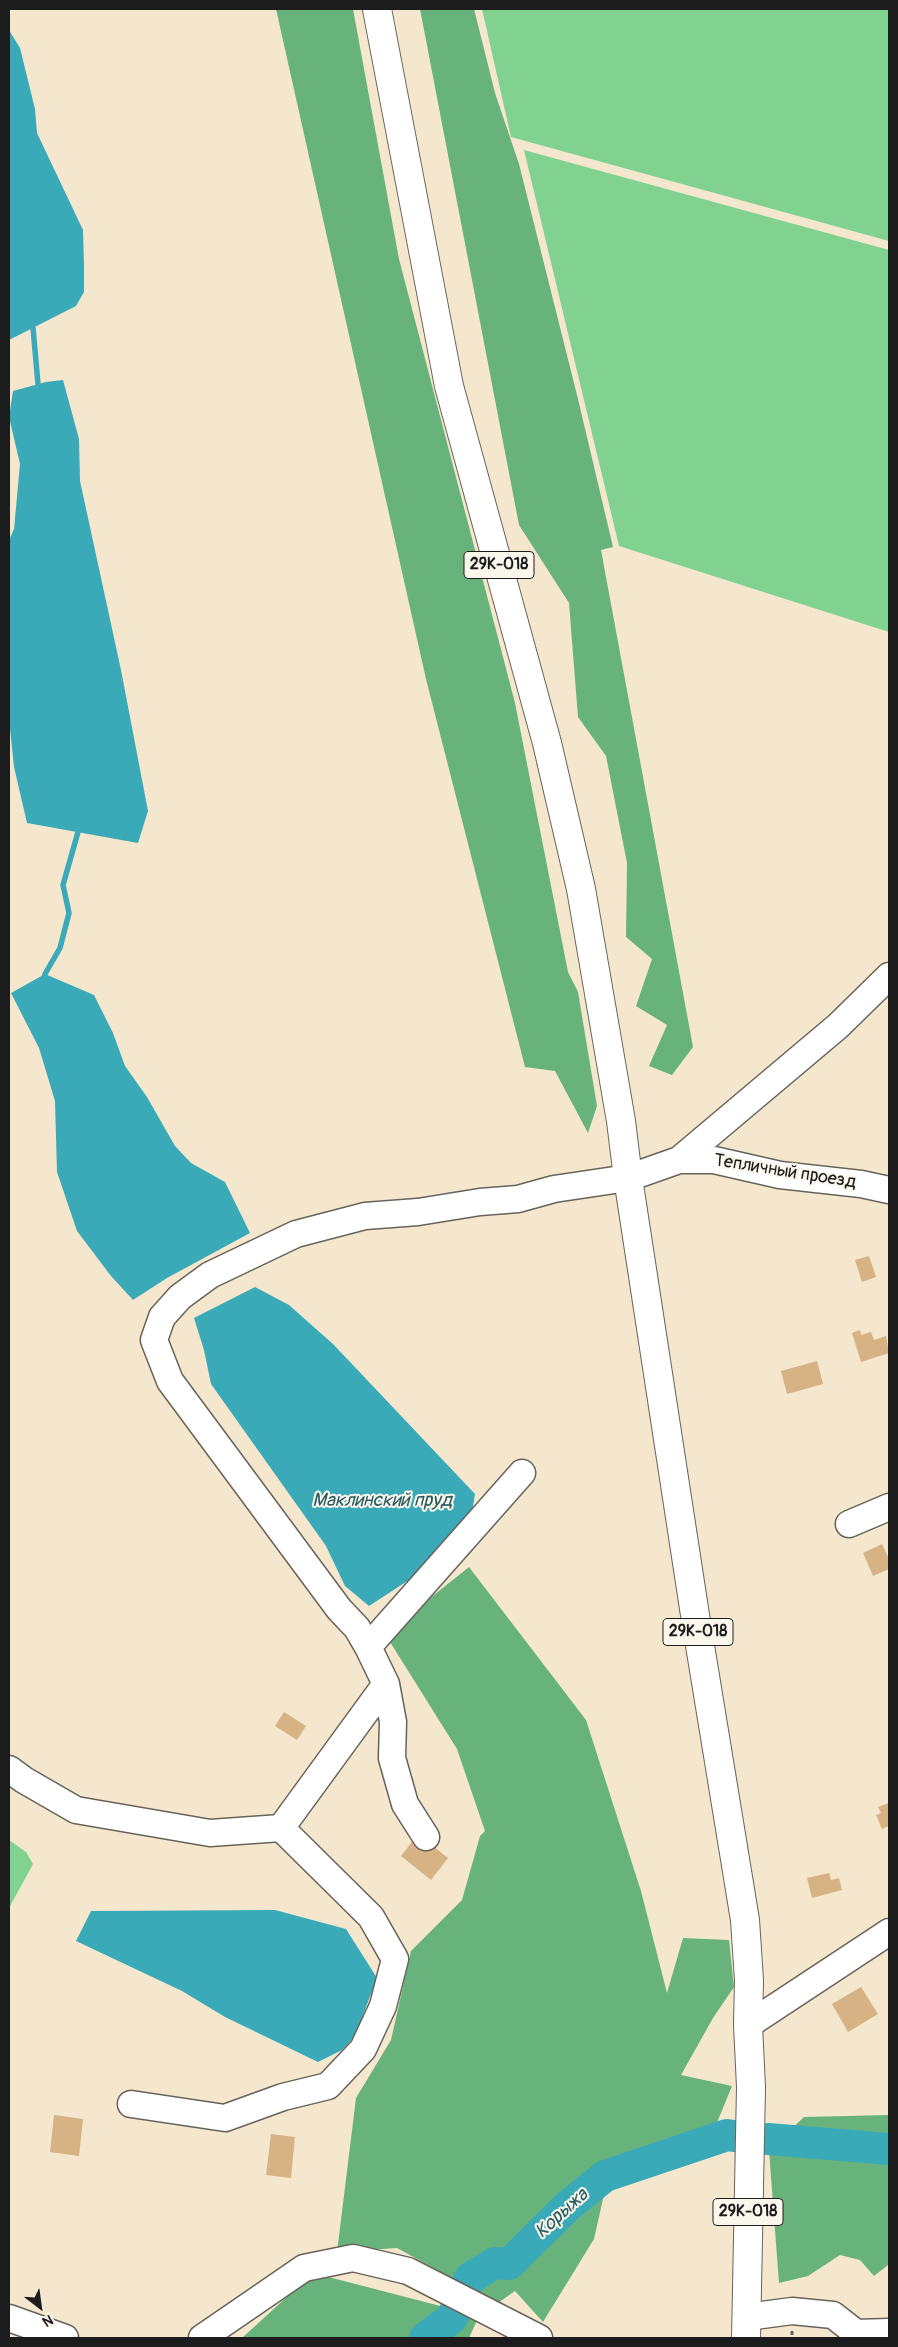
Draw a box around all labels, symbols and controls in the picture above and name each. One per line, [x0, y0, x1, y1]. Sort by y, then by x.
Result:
road number: 29К-018 [464, 552, 534, 578]
street label: Тепличный проезд [713, 1150, 857, 1194]
water label: Маклинский пруд [312, 1490, 452, 1512]
road number: 29К-018 [663, 1618, 733, 1645]
water label: Корыжа [531, 2184, 593, 2244]
road number: 29К-018 [713, 2198, 783, 2226]
north arrow [15, 2282, 65, 2332]
text: N [39, 2311, 56, 2330]

